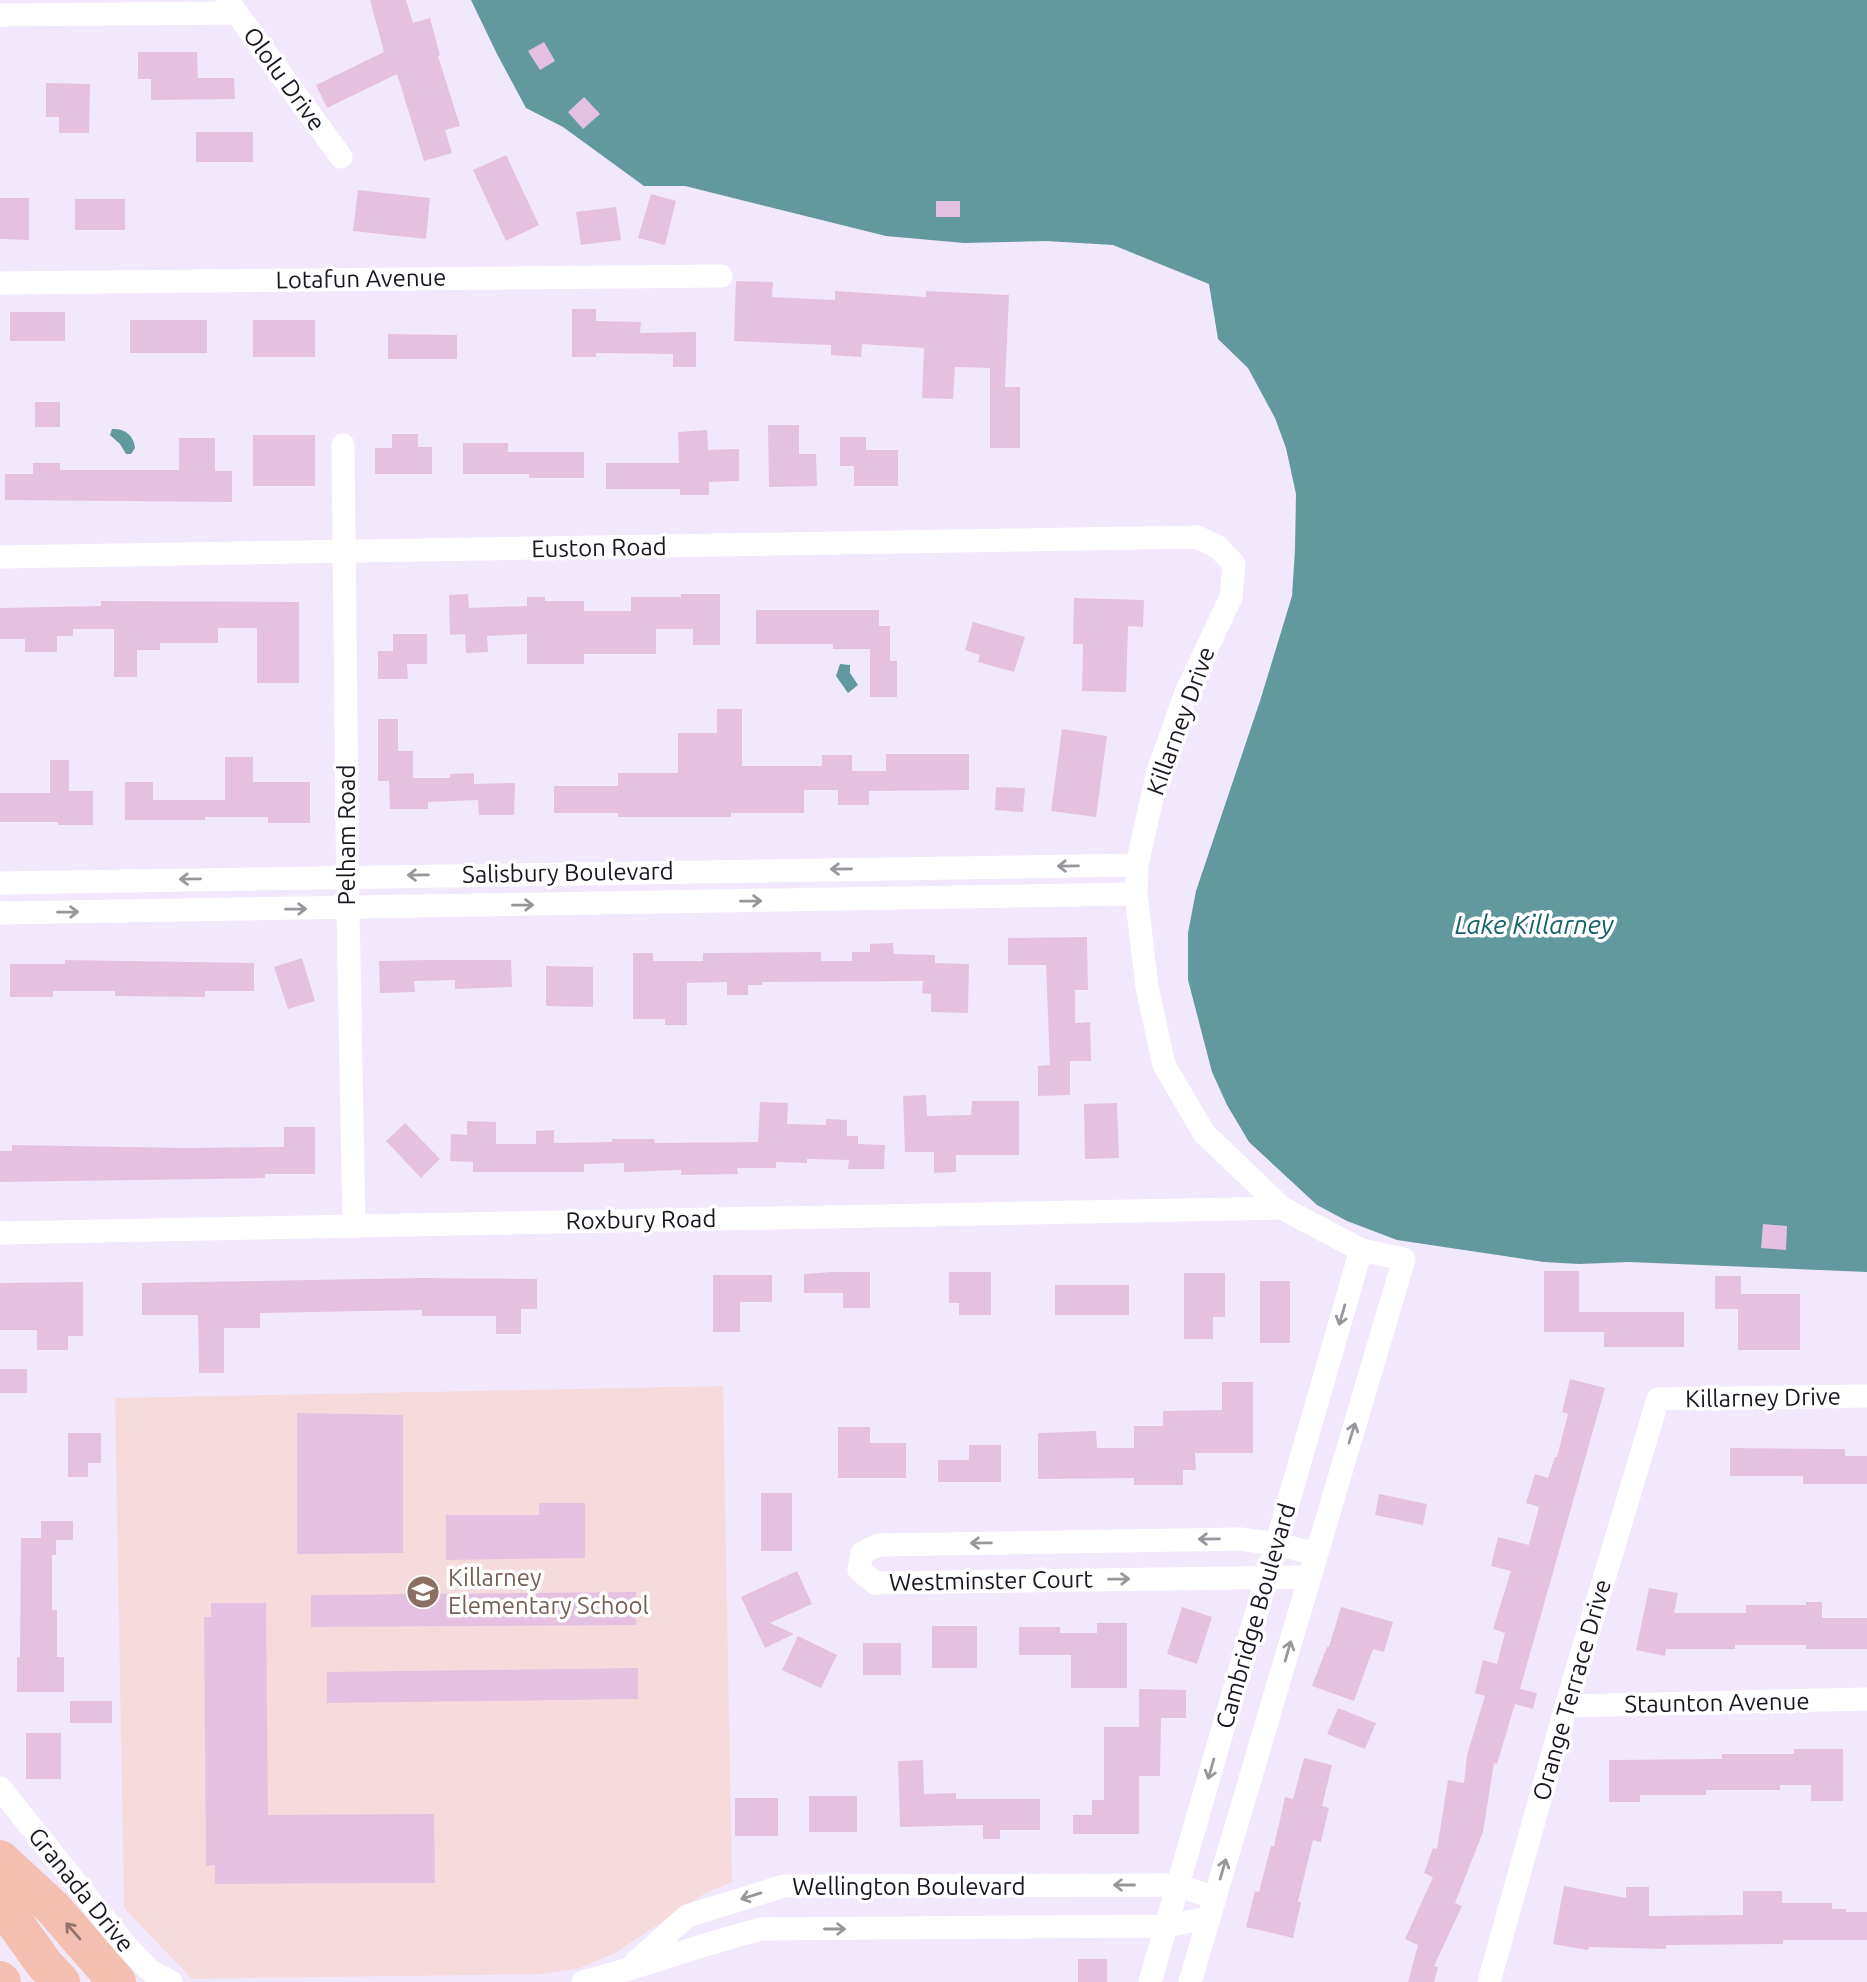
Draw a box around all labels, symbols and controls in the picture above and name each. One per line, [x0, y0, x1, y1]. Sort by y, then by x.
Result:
street label: Ololu Drive [238, 22, 331, 136]
street label: Lotafun Avenue [275, 264, 447, 293]
street label: Euston Road [531, 533, 667, 562]
street label: Killarney Drive [1141, 643, 1220, 799]
street label: Pelham Road [333, 765, 360, 905]
street label: Salisbury Boulevard [462, 857, 674, 888]
one-way arrow [1057, 859, 1080, 872]
one-way arrow [830, 862, 853, 876]
one-way arrow [406, 868, 429, 882]
one-way arrow [179, 872, 202, 886]
one-way arrow [739, 894, 762, 908]
one-way arrow [511, 898, 534, 912]
one-way arrow [284, 902, 307, 916]
one-way arrow [56, 905, 79, 919]
water label: Lake Killarney [1455, 910, 1614, 939]
street label: Roxbury Road [565, 1205, 717, 1234]
one-way arrow [1335, 1304, 1348, 1326]
street label: Killarney Drive [1685, 1383, 1841, 1412]
one-way arrow [1347, 1422, 1360, 1444]
street label: Cambridge Boulevard [1210, 1500, 1301, 1732]
one-way arrow [1198, 1533, 1221, 1546]
one-way arrow [970, 1536, 993, 1550]
place label: Killarney Elementary School [448, 1564, 649, 1619]
street label: Westminster Court [889, 1565, 1094, 1596]
one-way arrow [1107, 1572, 1130, 1586]
school or university icon: Killarney Elementary School [404, 1573, 442, 1611]
street label: Orange Terrace Drive [1527, 1576, 1616, 1804]
one-way arrow [1282, 1640, 1295, 1662]
street label: Staunton Avenue [1624, 1687, 1810, 1718]
one-way arrow [1204, 1758, 1217, 1780]
street label: Granada Drive [23, 1822, 140, 1957]
one-way arrow [1218, 1859, 1231, 1881]
street label: Wellington Boulevard [792, 1873, 1026, 1900]
one-way arrow [1113, 1879, 1136, 1892]
one-way arrow [740, 1891, 762, 1904]
one-way arrow [65, 1922, 81, 1940]
one-way arrow [823, 1922, 846, 1936]

